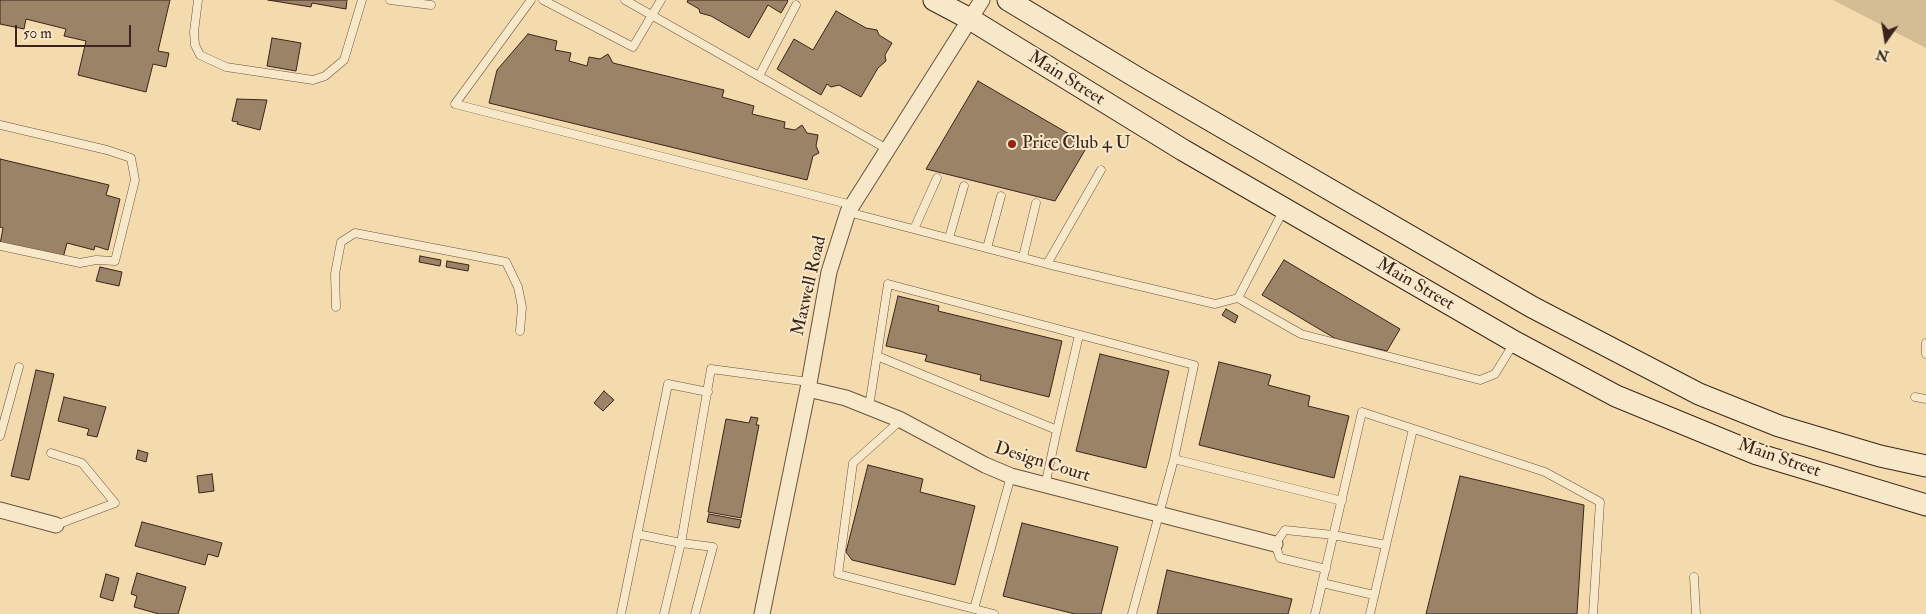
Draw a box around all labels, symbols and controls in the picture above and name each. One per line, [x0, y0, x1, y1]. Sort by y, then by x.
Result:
scale bar [18, 15, 134, 47]
north arrow [1861, 15, 1911, 65]
text: 50 m [23, 24, 52, 43]
text: N [1874, 45, 1891, 65]
street label: Main Street [1024, 47, 1108, 111]
place label: Price Club 4 U [1022, 133, 1131, 155]
marker: Price Club 4 U [1006, 138, 1018, 150]
street label: Maxwell Road [788, 234, 832, 338]
street label: Main Street [1372, 254, 1458, 316]
street label: Main Street [1735, 435, 1823, 483]
street label: Design Court [992, 438, 1092, 488]

